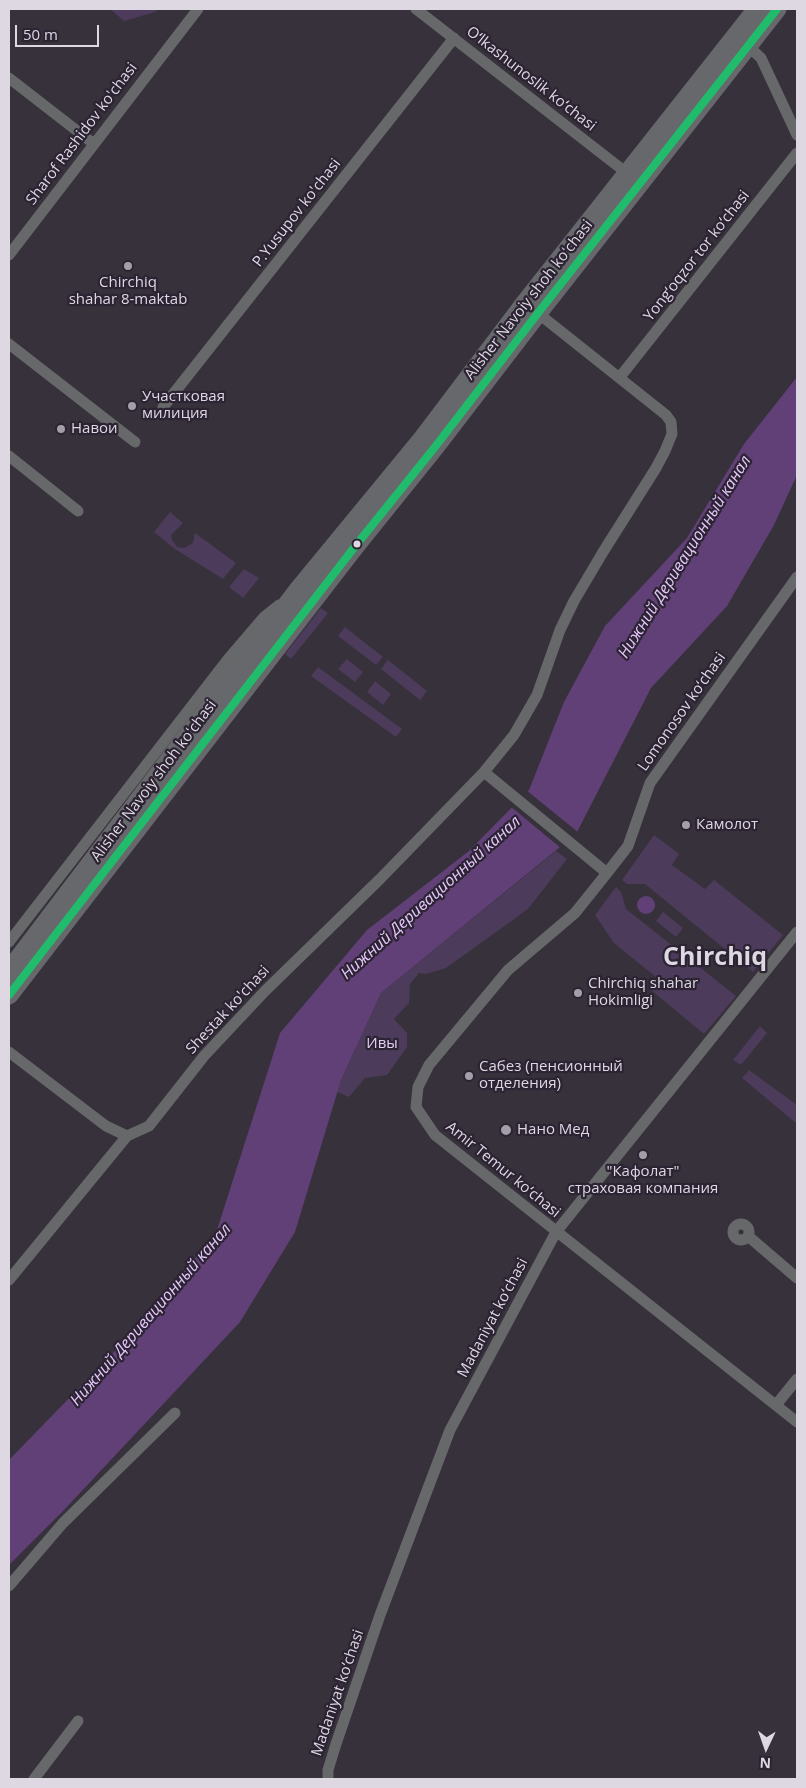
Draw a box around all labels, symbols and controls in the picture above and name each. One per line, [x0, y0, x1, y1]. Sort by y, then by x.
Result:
scale bar [18, 15, 101, 47]
street label: O‘lkashunoslik ko‘chasi [463, 23, 599, 135]
text: 50 m [23, 24, 58, 44]
street label: Sharof Rashidov ko'chasi [23, 59, 141, 209]
street label: P.Yusupov ko'chasi [249, 155, 345, 271]
street label: Yong‘oqzor tor ko‘chasi [640, 187, 754, 325]
street label: Alisher Navoiy shoh koʻchasi [461, 217, 597, 383]
marker: Chirchiq shahar 8-maktab [122, 260, 134, 272]
place label: Chirchiq shahar 8-maktab [69, 274, 187, 309]
place label: Участковая милиция [142, 388, 225, 423]
marker: Участковая милиция [126, 400, 138, 412]
place label: Навои [71, 420, 118, 438]
marker: Навои [55, 423, 67, 435]
water label: Нижний Деривационный канал [615, 452, 755, 662]
unlabelled marker [352, 539, 362, 549]
street label: Lomonosov ko‘chasi [634, 649, 730, 775]
street label: Alisher Navoiy shoh koʻchasi [87, 697, 221, 865]
water label: Нижний Деривационный канал [337, 812, 525, 984]
place label: Камолот [696, 816, 758, 834]
marker: Камолот [680, 819, 692, 831]
district label: Chirchiq [663, 943, 767, 973]
street label: Shestak ko'chasi [182, 962, 274, 1058]
place label: Chirchiq shahar Hokimligi [588, 975, 698, 1010]
marker: Chirchiq shahar Hokimligi [572, 987, 584, 999]
park label: Ивы [366, 1035, 398, 1053]
place label: Сабез (пенсионный отделения) [479, 1058, 623, 1093]
marker: Сабез (пенсионный отделения) [463, 1070, 475, 1082]
street label: Amir Temur ko‘chasi [442, 1118, 564, 1222]
place label: Нано Мед [517, 1121, 589, 1139]
marker: Нано Мед [499, 1123, 513, 1137]
marker: "Кафолат" страховая компания [637, 1149, 649, 1161]
place label: "Кафолат" страховая компания [568, 1163, 718, 1198]
water label: Нижний Деривационный канал [67, 1220, 235, 1410]
street label: Madaniyat ko‘chasi [454, 1255, 532, 1381]
street label: Madaniyat ko‘chasi [308, 1627, 368, 1759]
north arrow [741, 1723, 791, 1773]
text: N [759, 1754, 771, 1773]

